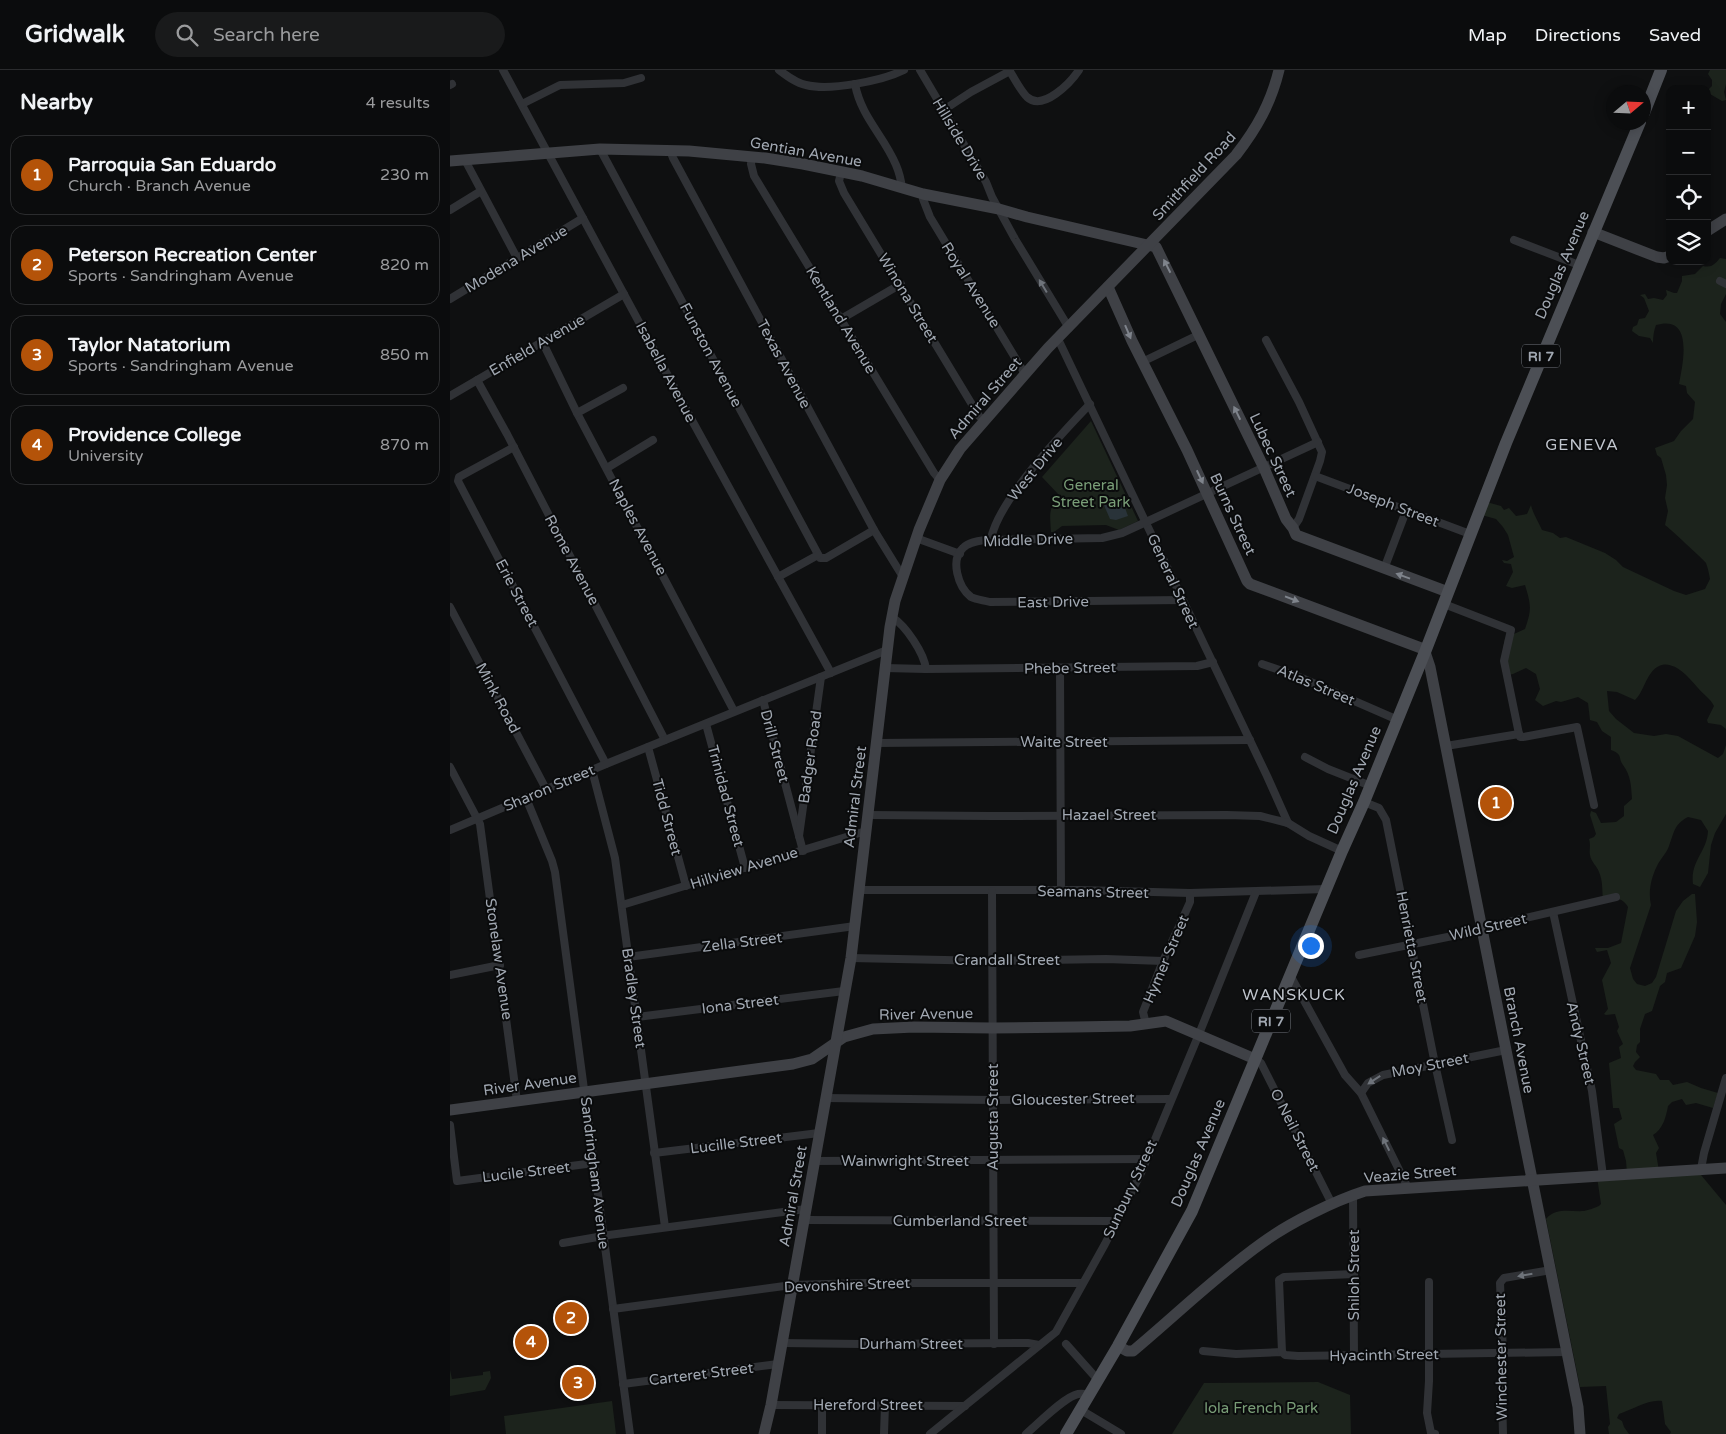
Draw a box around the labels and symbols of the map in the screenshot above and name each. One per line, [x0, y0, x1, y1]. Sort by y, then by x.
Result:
north arrow [1606, 85, 1651, 130]
street label: Hillside Drive [929, 95, 991, 183]
street label: Smithfield Road [1148, 128, 1240, 224]
street label: Gentian Avenue [749, 133, 863, 171]
street label: Douglas Avenue [1531, 208, 1593, 322]
street label: Modena Avenue [461, 221, 571, 297]
street label: Royal Avenue [938, 239, 1004, 331]
street label: Winona Street [874, 250, 942, 346]
one-way arrow [1163, 259, 1171, 274]
street label: Kentland Avenue [802, 263, 880, 377]
one-way arrow [1039, 280, 1048, 293]
street label: Funston Avenue [676, 300, 746, 410]
street label: Enfield Avenue [486, 310, 588, 380]
street label: Texas Avenue [753, 317, 815, 411]
street label: Isabella Avenue [632, 319, 700, 425]
one-way arrow [1124, 325, 1132, 339]
road number: RI 7 [1522, 344, 1560, 368]
street label: Admiral Street [945, 353, 1026, 443]
one-way arrow [1233, 406, 1241, 420]
street label: Lubec Street [1246, 410, 1300, 500]
street label: West Drive [1004, 434, 1066, 504]
district label: GENEVA [1545, 435, 1619, 455]
one-way arrow [1196, 470, 1204, 484]
street label: Burns Street [1206, 470, 1260, 558]
street label: Naples Avenue [605, 476, 671, 578]
park label: General Street Park [1052, 476, 1130, 511]
street label: Joseph Street [1344, 479, 1442, 531]
street label: Rome Avenue [541, 512, 603, 608]
street label: Middle Drive [983, 529, 1073, 551]
street label: General Street [1143, 531, 1203, 631]
street label: Erie Street [492, 556, 542, 630]
one-way arrow [1395, 572, 1410, 579]
street label: East Drive [1017, 592, 1089, 612]
one-way arrow [1285, 595, 1300, 603]
street label: Phebe Street [1024, 658, 1117, 678]
street label: Mink Road [472, 660, 524, 736]
street label: Atlas Street [1274, 661, 1358, 710]
street label: Drill Street [757, 708, 793, 785]
street label: Badger Road [795, 709, 825, 805]
street label: Douglas Avenue [1323, 723, 1385, 837]
street label: Waite Street [1020, 733, 1108, 751]
street label: Trinidad Street [704, 743, 748, 849]
street label: Admiral Street [840, 745, 870, 849]
street label: Sharon Street [501, 761, 598, 815]
street label: Tidd Street [648, 777, 686, 857]
pin: 1 [1480, 784, 1512, 822]
street label: Hazael Street [1062, 806, 1157, 824]
street label: Hillview Avenue [688, 843, 800, 893]
street label: Seamans Street [1037, 882, 1149, 902]
street label: Henrietta Street [1392, 890, 1432, 1005]
street label: Stonelaw Avenue [482, 897, 516, 1021]
street label: Wild Street [1448, 909, 1529, 945]
street label: Hymer Street [1139, 912, 1193, 1006]
street label: Zella Street [701, 928, 783, 956]
your location [1298, 933, 1324, 959]
street label: Bradley Street [618, 947, 650, 1049]
street label: Crandall Street [954, 951, 1060, 969]
district label: WANSKUCK [1242, 985, 1346, 1005]
street label: Branch Avenue [1500, 985, 1538, 1095]
street label: Iona Street [700, 990, 780, 1018]
street label: Andy Street [1563, 1000, 1599, 1086]
street label: River Avenue [879, 1004, 973, 1024]
road number: RI 7 [1252, 1009, 1290, 1032]
street label: Moy Street [1390, 1049, 1470, 1081]
street label: Augusta Street [984, 1063, 1002, 1170]
street label: River Avenue [482, 1069, 578, 1099]
one-way arrow [1367, 1076, 1381, 1085]
street label: O Neil Street [1266, 1086, 1324, 1175]
street label: Gloucester Street [1011, 1089, 1135, 1109]
street label: Sandringham Avenue [577, 1096, 613, 1250]
street label: Douglas Avenue [1167, 1096, 1229, 1210]
street label: Lucille Street [689, 1128, 783, 1158]
street label: Sunbury Street [1099, 1137, 1161, 1241]
one-way arrow [1382, 1137, 1390, 1151]
street label: Admiral Street [775, 1144, 811, 1248]
street label: Wainwright Street [841, 1152, 969, 1170]
street label: Lucile Street [481, 1158, 571, 1186]
street label: Veazie Street [1363, 1161, 1457, 1187]
street label: Cumberland Street [893, 1212, 1027, 1230]
street label: Shiloh Street [1345, 1229, 1363, 1320]
one-way arrow [1517, 1271, 1533, 1279]
street label: Devonshire Street [784, 1274, 911, 1296]
street label: Winchester Street [1491, 1293, 1511, 1421]
pin: 2 [555, 1299, 587, 1337]
pin: 4 [515, 1323, 547, 1361]
street label: Durham Street [859, 1335, 963, 1353]
street label: Hyacinth Street [1329, 1345, 1439, 1365]
street label: Carteret Street [648, 1359, 755, 1389]
pin: 3 [562, 1364, 594, 1402]
street label: Hereford Street [813, 1396, 923, 1414]
park label: Iola French Park [1204, 1399, 1318, 1417]

